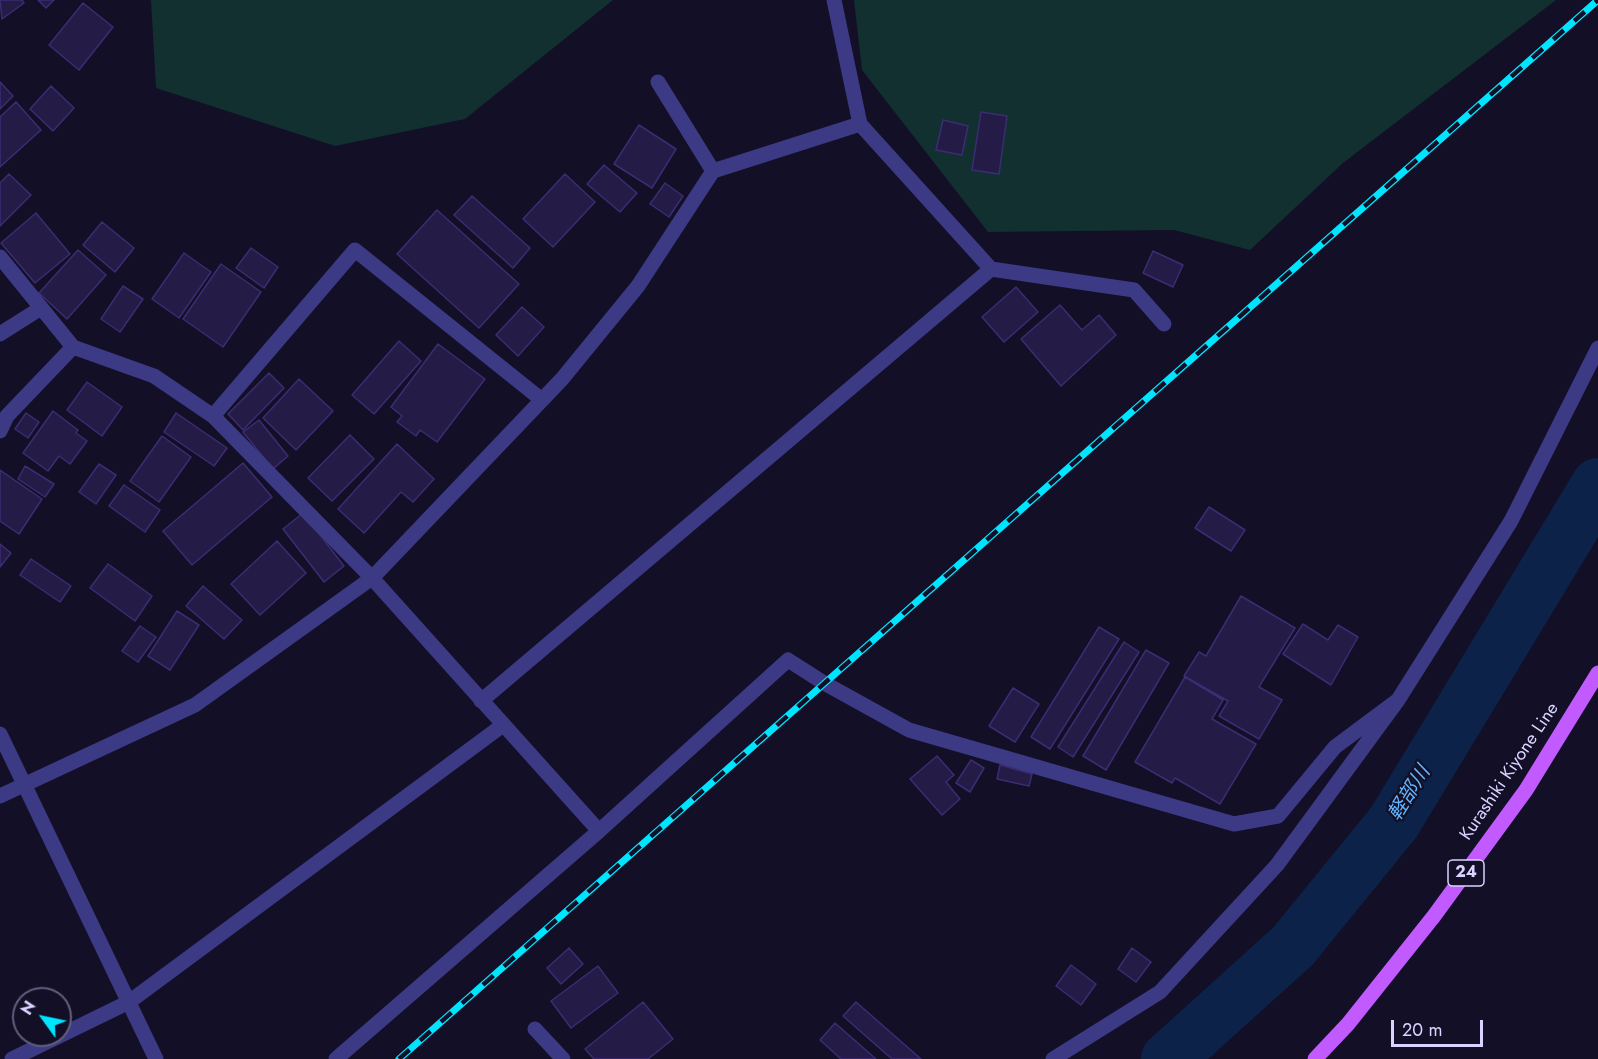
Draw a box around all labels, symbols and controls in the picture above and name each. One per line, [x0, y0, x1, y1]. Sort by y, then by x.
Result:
street label: Kurashiki Kiyone Line [1456, 699, 1564, 845]
water label: 軽部川 [1384, 762, 1436, 826]
road number: 24 [1448, 860, 1484, 886]
north arrow [12, 987, 72, 1047]
text: N [15, 996, 41, 1020]
scale bar [1394, 1008, 1486, 1046]
text: 20 m [1402, 1017, 1442, 1043]

